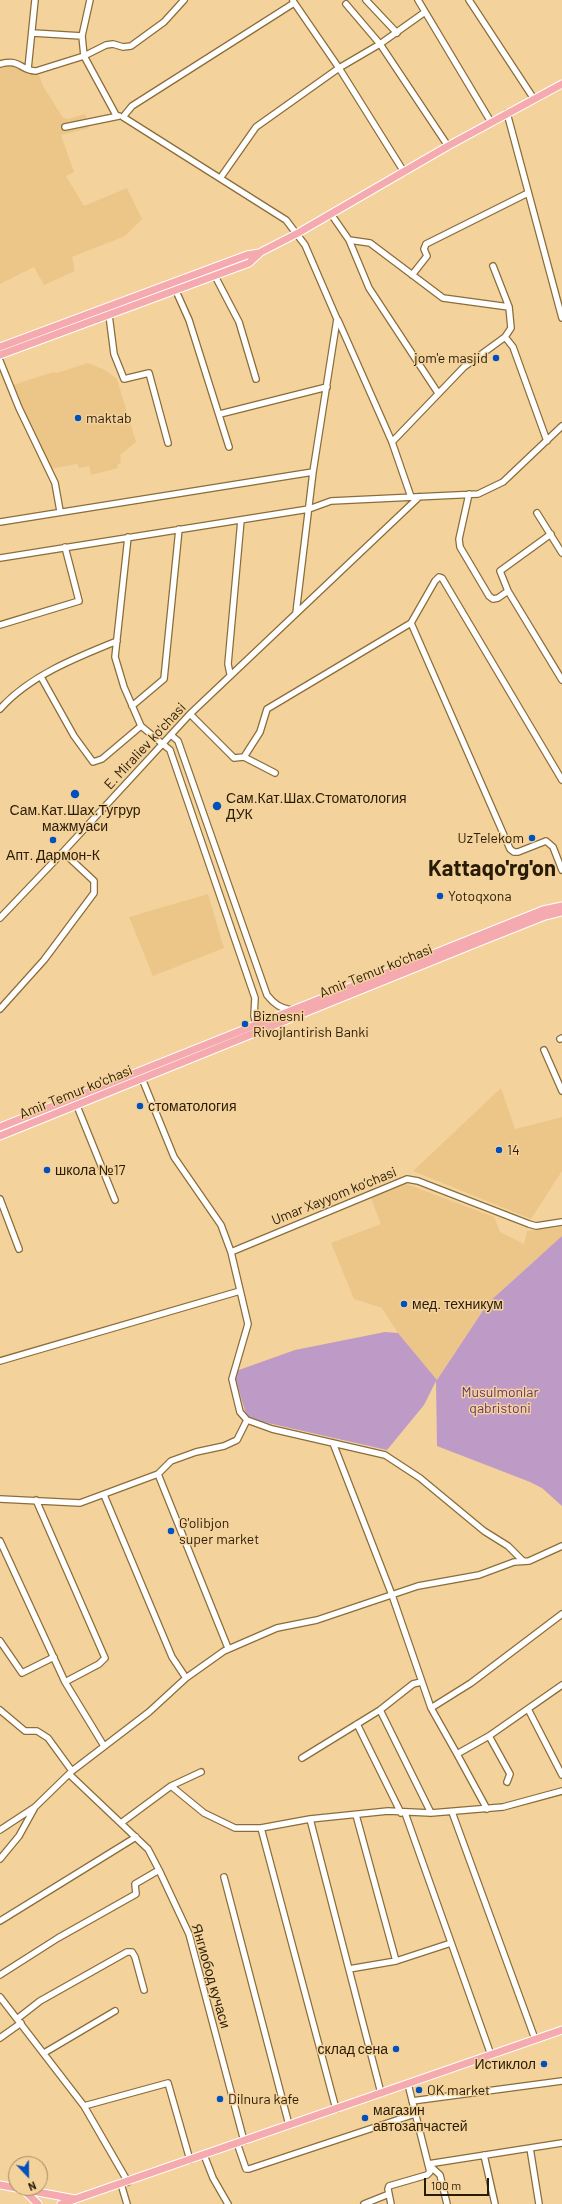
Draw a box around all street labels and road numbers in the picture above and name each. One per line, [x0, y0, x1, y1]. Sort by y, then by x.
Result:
street label: E. Miraliev ko'chasi [101, 699, 189, 793]
street label: Amir Temur ko'chasi [317, 941, 435, 1001]
street label: Amir Temur ko'chasi [17, 1062, 135, 1122]
street label: Umar Xayyom ko‘chasi [269, 1163, 399, 1229]
street label: Янгиобод кучаси [188, 1922, 234, 2030]

